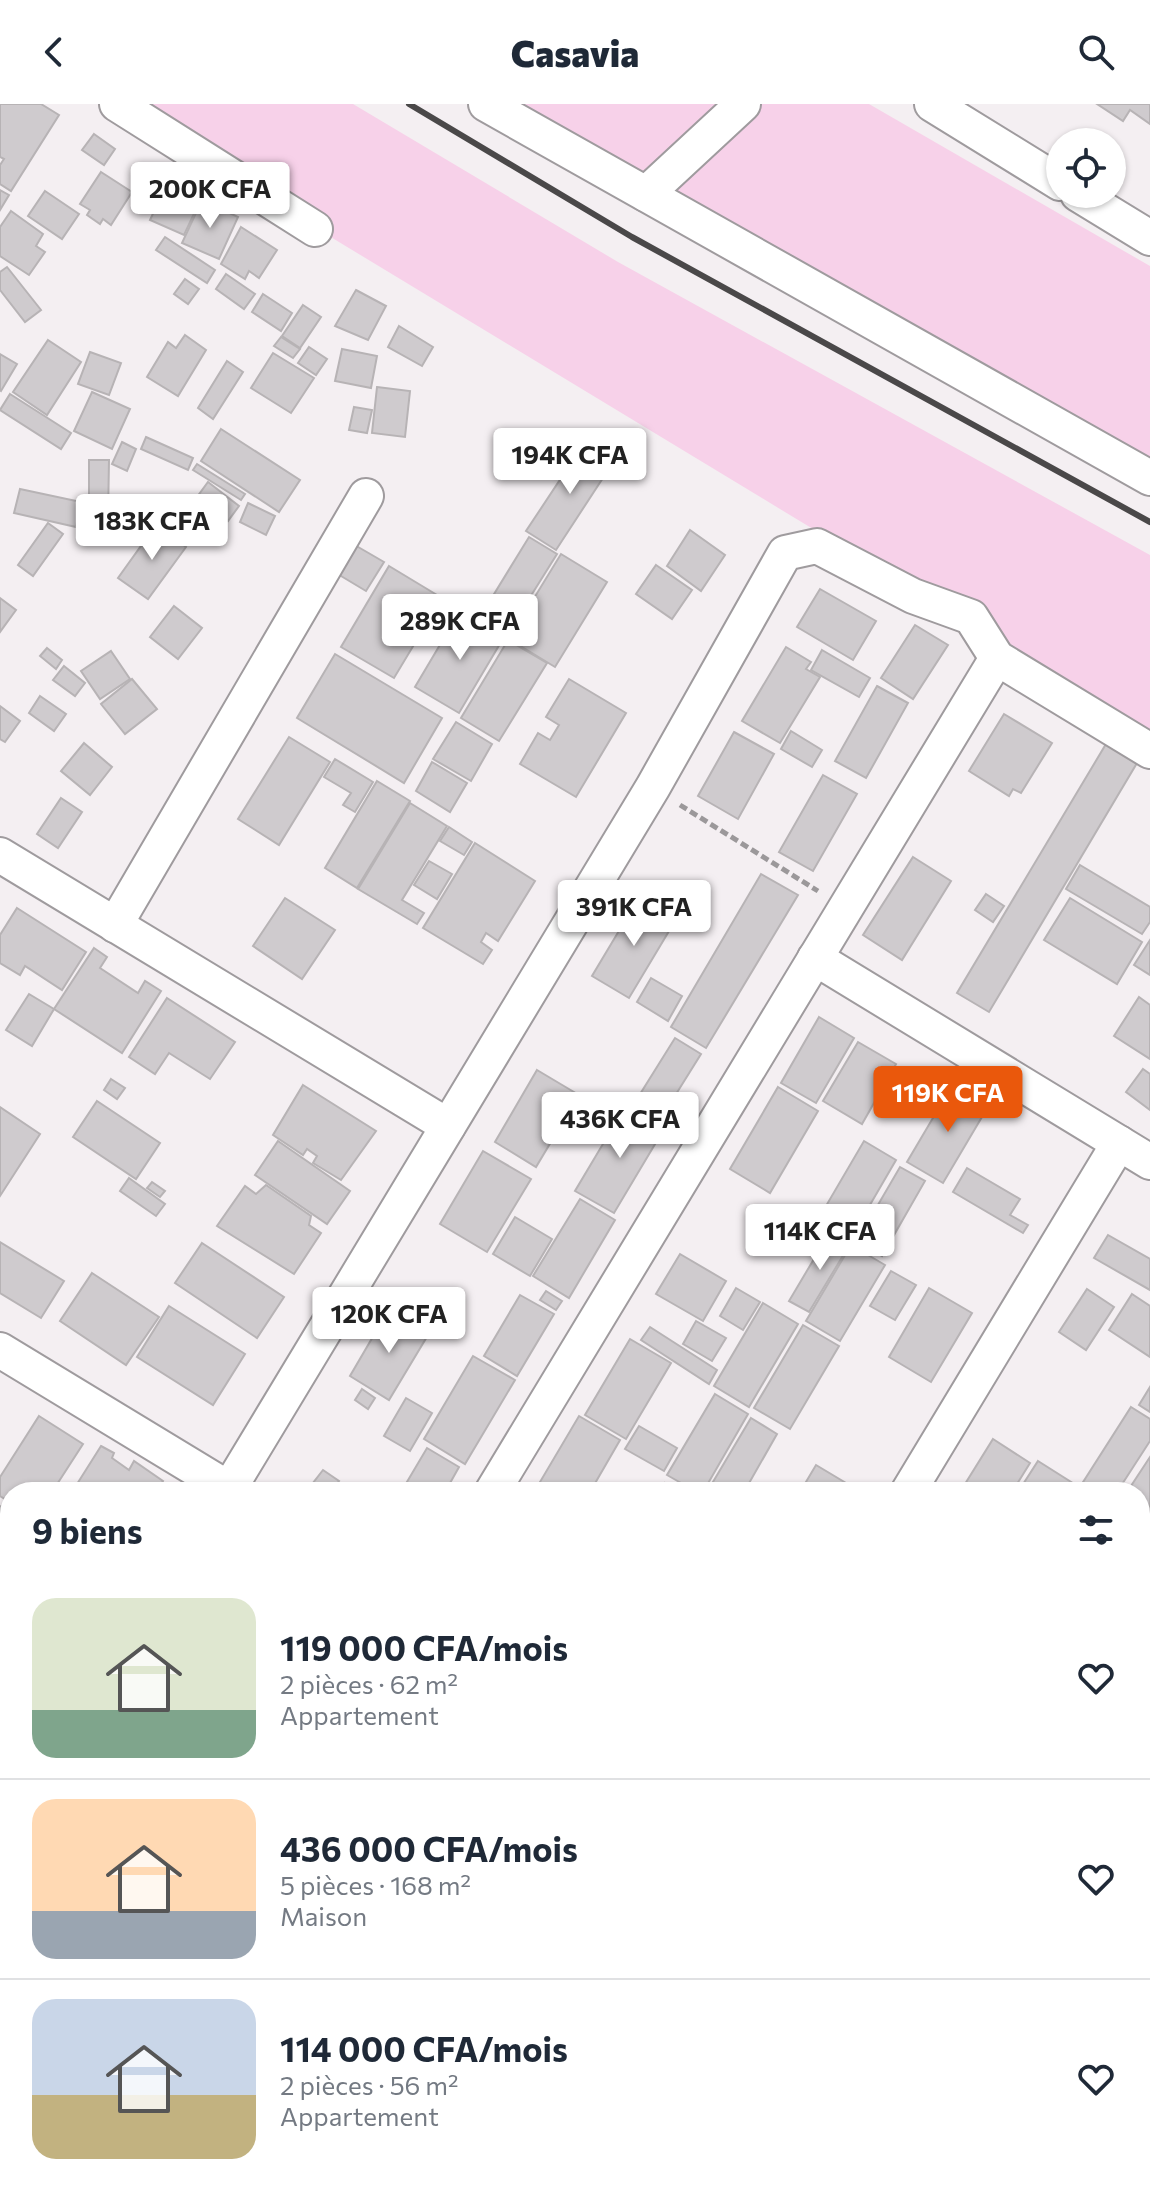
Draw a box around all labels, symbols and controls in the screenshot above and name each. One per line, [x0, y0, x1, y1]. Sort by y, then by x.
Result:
icon: back [32, 30, 76, 74]
text: Casavia [511, 30, 639, 74]
icon: search [1074, 30, 1118, 74]
map controls [1046, 128, 1126, 208]
button: locate [1046, 128, 1126, 208]
pin: 200K CFA [127, 162, 293, 230]
text: 200K CFA [149, 172, 271, 203]
pin: 194K CFA [487, 428, 653, 496]
text: 194K CFA [511, 438, 629, 469]
pin: 183K CFA [69, 494, 235, 562]
text: 183K CFA [94, 504, 210, 535]
pin: 289K CFA [377, 594, 543, 662]
text: 289K CFA [400, 604, 520, 635]
pin: 391K CFA [551, 880, 717, 948]
text: 391K CFA [576, 890, 692, 921]
pin: 119K CFA [865, 1066, 1031, 1134]
text: 119K CFA [891, 1076, 1005, 1107]
pin: 436K CFA [537, 1092, 703, 1160]
text: 436K CFA [560, 1102, 680, 1133]
pin: 114K CFA [737, 1204, 903, 1272]
text: 114K CFA [763, 1214, 877, 1245]
pin: 120K CFA [306, 1287, 472, 1355]
text: 120K CFA [330, 1297, 448, 1328]
icon: filters [1074, 1508, 1118, 1552]
text: 9 biens [32, 1509, 142, 1551]
text: 119 000 CFA/mois [280, 1626, 568, 1668]
icon: home [96, 1630, 192, 1726]
icon: heart [1074, 1656, 1118, 1700]
text: 2 pièces · 62 m² [280, 1668, 458, 1699]
text: Appartement [280, 1699, 439, 1730]
text: 436 000 CFA/mois [280, 1827, 578, 1869]
icon: home [96, 1831, 192, 1927]
icon: heart [1074, 1857, 1118, 1901]
text: 5 pièces · 168 m² [280, 1869, 471, 1900]
text: Maison [280, 1900, 367, 1931]
text: 114 000 CFA/mois [280, 2027, 568, 2069]
icon: home [96, 2031, 192, 2127]
icon: heart [1074, 2057, 1118, 2101]
text: 2 pièces · 56 m² [280, 2069, 459, 2100]
text: Appartement [280, 2100, 439, 2131]

